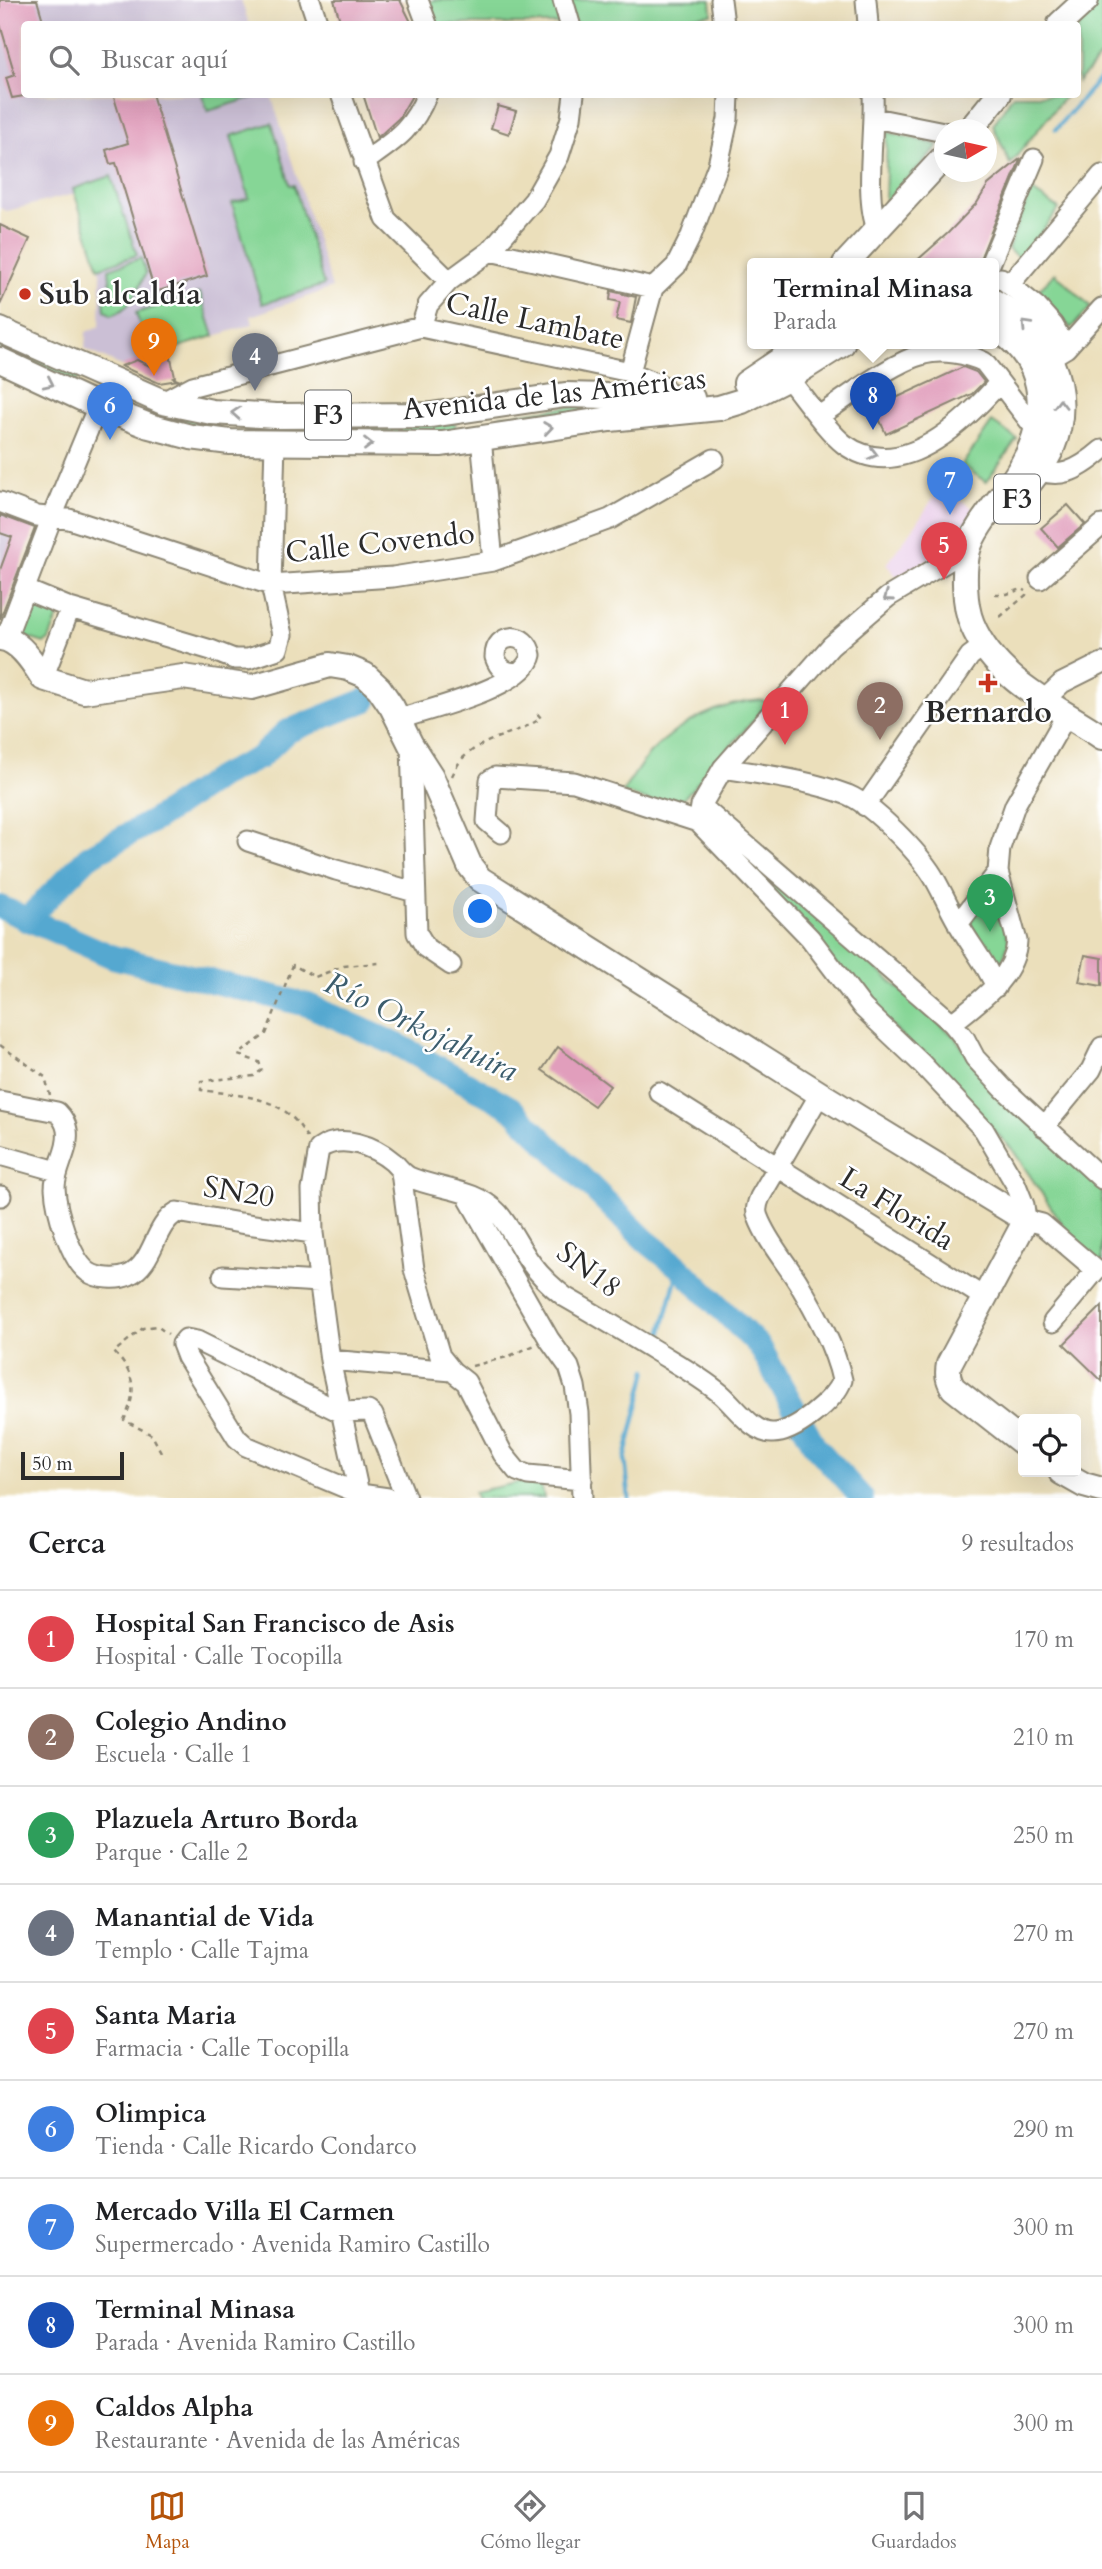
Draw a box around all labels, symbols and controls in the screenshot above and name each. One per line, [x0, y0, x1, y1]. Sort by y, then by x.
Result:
search box [21, 21, 1081, 98]
icon: search [45, 41, 83, 79]
text: Buscar aquí [101, 42, 228, 77]
north arrow [934, 119, 997, 182]
popup [747, 258, 999, 349]
text: Terminal Minasa [773, 271, 973, 306]
place label: Sub alcaldía [39, 274, 201, 315]
street label: Calle Lambate [442, 282, 628, 360]
marker: Sub alcaldía [17, 286, 33, 302]
text: Parada [773, 306, 837, 337]
pin: 9 [131, 318, 177, 376]
one-way arrow [1021, 321, 1034, 334]
pin: 4 [232, 333, 278, 391]
street label: Avenida de las Américas [400, 358, 708, 430]
pin: 8 [850, 372, 896, 430]
one-way arrow [42, 374, 54, 388]
pin: 6 [87, 382, 133, 440]
road number: F3 [305, 390, 351, 440]
one-way arrow [1052, 398, 1068, 409]
one-way arrow [230, 406, 241, 421]
one-way arrow [542, 421, 554, 436]
one-way arrow [363, 436, 374, 452]
one-way arrow [866, 446, 878, 460]
pin: 7 [927, 457, 973, 515]
road number: F3 [994, 475, 1040, 524]
street label: Calle Covendo [283, 513, 477, 573]
pin: 5 [921, 522, 967, 580]
one-way arrow [883, 589, 896, 601]
marker: Bernardo [980, 675, 996, 691]
pin: 2 [857, 682, 903, 740]
pin: 1 [762, 687, 808, 745]
place label: Bernardo [924, 692, 1052, 733]
pin: 3 [967, 874, 1013, 932]
your location [463, 894, 497, 928]
water label: Río Orkojahuira [317, 961, 525, 1093]
street label: La Florida [832, 1158, 962, 1260]
street label: SN20 [201, 1166, 277, 1218]
street label: SN18 [548, 1232, 630, 1308]
map controls [1018, 1414, 1081, 1477]
button: locate [1018, 1414, 1081, 1477]
scale bar [21, 1449, 124, 1481]
text: 50 m [32, 1451, 73, 1477]
text: Cerca [28, 1523, 106, 1564]
text: 9 resultados [961, 1528, 1074, 1559]
text: Hospital San Francisco de Asis [95, 1606, 455, 1641]
text: 1 [45, 1624, 57, 1655]
text: 170 m [1013, 1624, 1074, 1655]
text: Hospital · Calle Tocopilla [95, 1641, 343, 1672]
text: Colegio Andino [95, 1704, 287, 1739]
text: 2 [45, 1722, 57, 1753]
text: 210 m [1013, 1722, 1074, 1753]
text: Escuela · Calle 1 [95, 1739, 252, 1770]
text: Plazuela Arturo Borda [95, 1802, 358, 1837]
text: 3 [45, 1820, 57, 1851]
text: 250 m [1013, 1820, 1074, 1851]
text: Parque · Calle 2 [95, 1837, 248, 1868]
text: Manantial de Vida [95, 1900, 314, 1935]
text: 4 [45, 1918, 57, 1949]
text: 270 m [1013, 1918, 1074, 1949]
text: Templo · Calle Tajma [95, 1935, 309, 1966]
text: Santa Maria [95, 1998, 236, 2033]
text: 5 [45, 2016, 57, 2047]
text: 270 m [1013, 2016, 1074, 2047]
text: Farmacia · Calle Tocopilla [95, 2033, 349, 2064]
text: Olimpica [95, 2096, 207, 2131]
text: 6 [45, 2114, 57, 2145]
text: 290 m [1013, 2114, 1074, 2145]
text: Tienda · Calle Ricardo Condarco [95, 2131, 417, 2162]
text: Mercado Villa El Carmen [95, 2194, 395, 2229]
text: 7 [45, 2212, 57, 2243]
text: 300 m [1013, 2212, 1074, 2243]
text: Supermercado · Avenida Ramiro Castillo [95, 2229, 490, 2260]
text: Terminal Minasa [95, 2292, 295, 2327]
text: 8 [45, 2310, 57, 2341]
text: 300 m [1013, 2310, 1074, 2341]
text: Parada · Avenida Ramiro Castillo [95, 2327, 415, 2358]
text: Caldos Alpha [95, 2390, 253, 2425]
text: 9 [45, 2408, 57, 2439]
text: 300 m [1013, 2408, 1074, 2439]
text: Restaurante · Avenida de las Américas [95, 2425, 460, 2456]
tab: Mapa [145, 2487, 190, 2555]
tab: Cómo llegar [480, 2487, 581, 2555]
tab: Guardados [871, 2487, 957, 2555]

